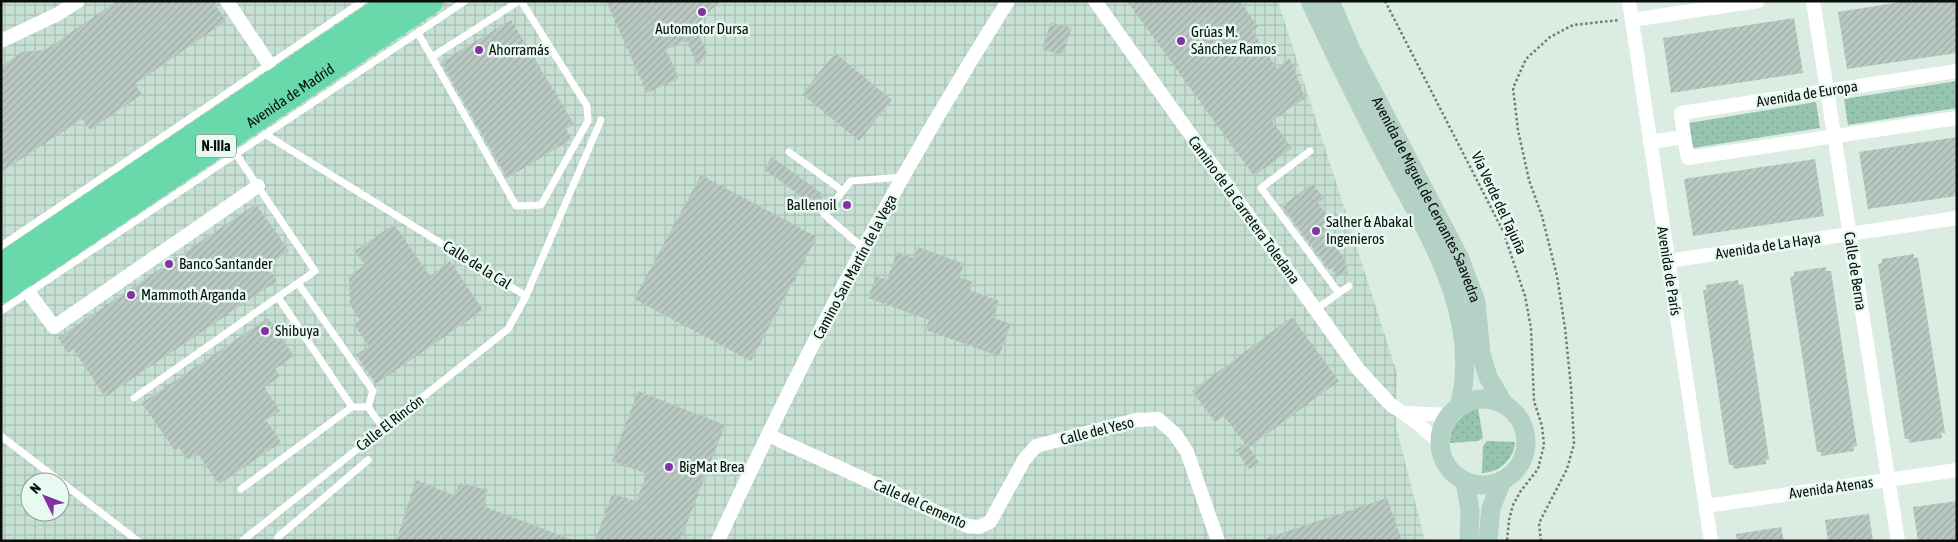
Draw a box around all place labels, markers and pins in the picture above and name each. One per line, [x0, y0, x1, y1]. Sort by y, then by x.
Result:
marker: Automotor Dursa [696, 6, 708, 18]
place label: Automotor Dursa [655, 20, 749, 37]
place label: Grúas M. Sánchez Ramos [1191, 23, 1276, 57]
marker: Grúas M. Sánchez Ramos [1175, 35, 1187, 47]
place label: Ahorramás [489, 41, 549, 58]
marker: Ahorramás [473, 44, 485, 56]
place label: Ballenoil [787, 196, 837, 213]
marker: Ballenoil [841, 199, 853, 211]
place label: Salher & Abakal Ingenieros [1326, 213, 1413, 247]
marker: Salher & Abakal Ingenieros [1310, 225, 1322, 237]
place label: Banco Santander [179, 255, 273, 272]
marker: Banco Santander [163, 258, 175, 270]
place label: Mammoth Arganda [141, 286, 246, 303]
marker: Mammoth Arganda [125, 289, 137, 301]
place label: Shibuya [275, 322, 319, 339]
marker: Shibuya [259, 325, 271, 337]
place label: BigMat Brea [679, 458, 745, 475]
marker: BigMat Brea [663, 461, 675, 473]

